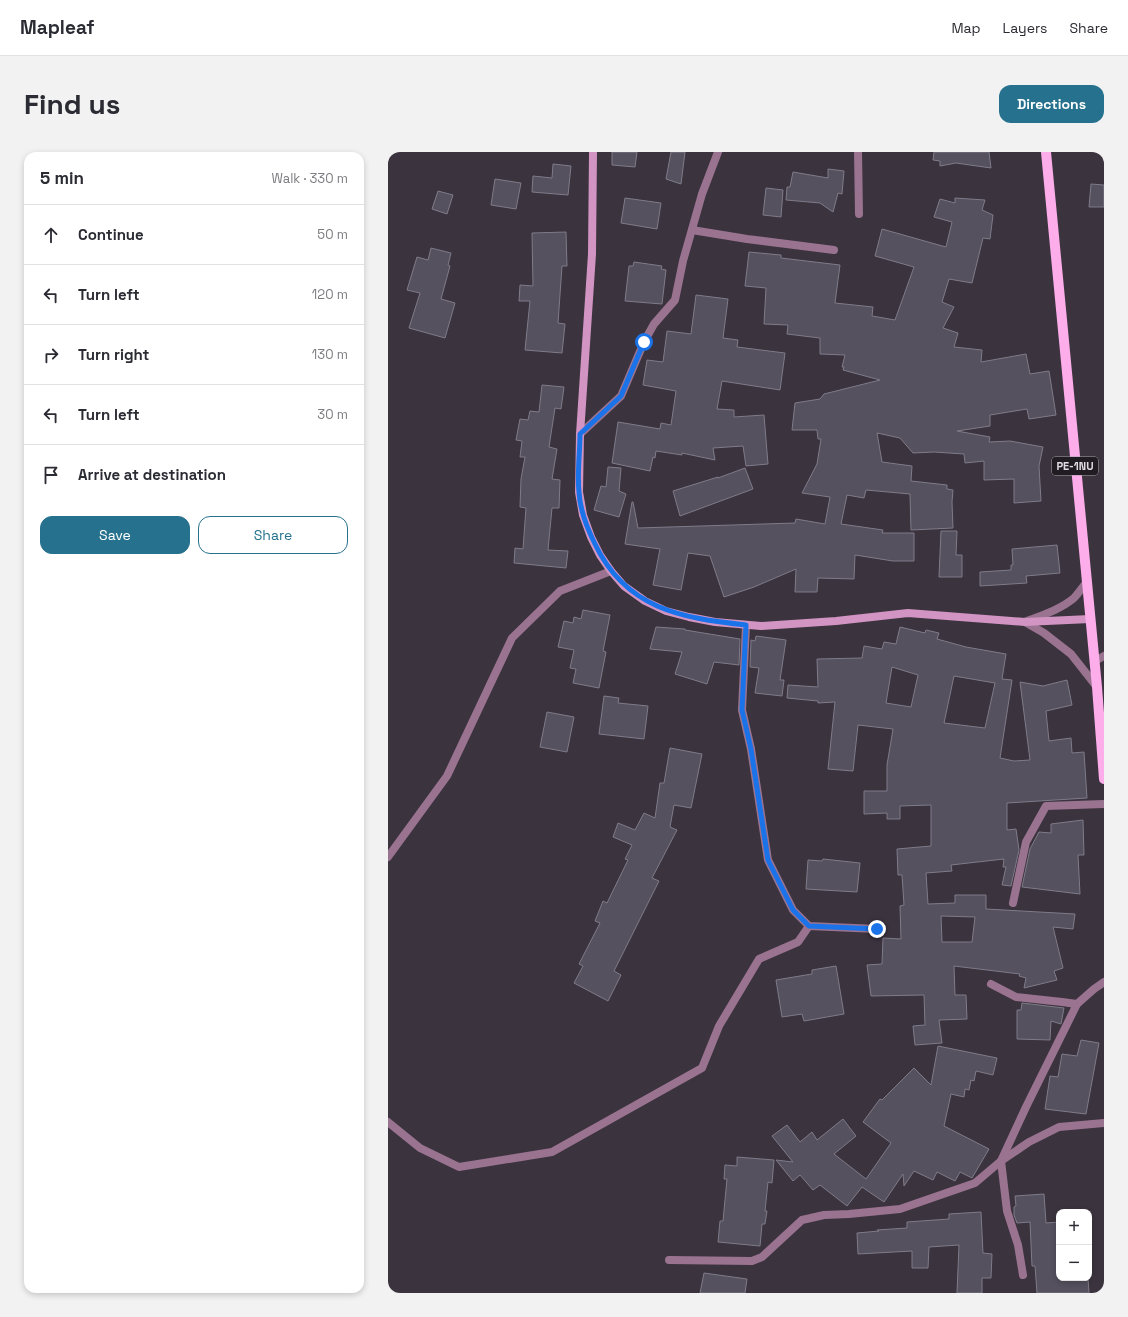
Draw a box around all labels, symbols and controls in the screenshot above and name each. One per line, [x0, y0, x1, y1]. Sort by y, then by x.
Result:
text: Mapleaf [20, 15, 94, 40]
text: Map [951, 19, 981, 37]
text: Layers [1003, 19, 1047, 37]
text: Share [1069, 19, 1108, 37]
button: Directions [999, 85, 1104, 123]
text: Find us [24, 86, 121, 122]
text: 5 min [40, 167, 84, 189]
text: Walk · 330 m [271, 170, 348, 187]
icon: ahead [40, 224, 62, 246]
text: Continue [78, 225, 144, 244]
text: 50 m [317, 226, 348, 243]
icon: left [40, 284, 62, 306]
text: Turn left [78, 285, 140, 304]
text: 120 m [312, 286, 348, 303]
route start [635, 333, 653, 351]
icon: right [40, 344, 62, 366]
text: Turn right [78, 345, 149, 364]
text: 130 m [312, 346, 348, 363]
icon: left [40, 404, 62, 426]
text: Turn left [78, 405, 140, 424]
text: 30 m [317, 406, 348, 423]
road number: PE-1NU [1052, 457, 1098, 475]
icon: arrive [40, 464, 62, 486]
text: Arrive at destination [78, 465, 226, 484]
button: Save [40, 516, 190, 554]
button: Share [198, 516, 348, 554]
route end [868, 920, 886, 938]
map controls [1056, 1209, 1092, 1281]
button: + [1056, 1209, 1092, 1245]
button: − [1056, 1245, 1092, 1281]

